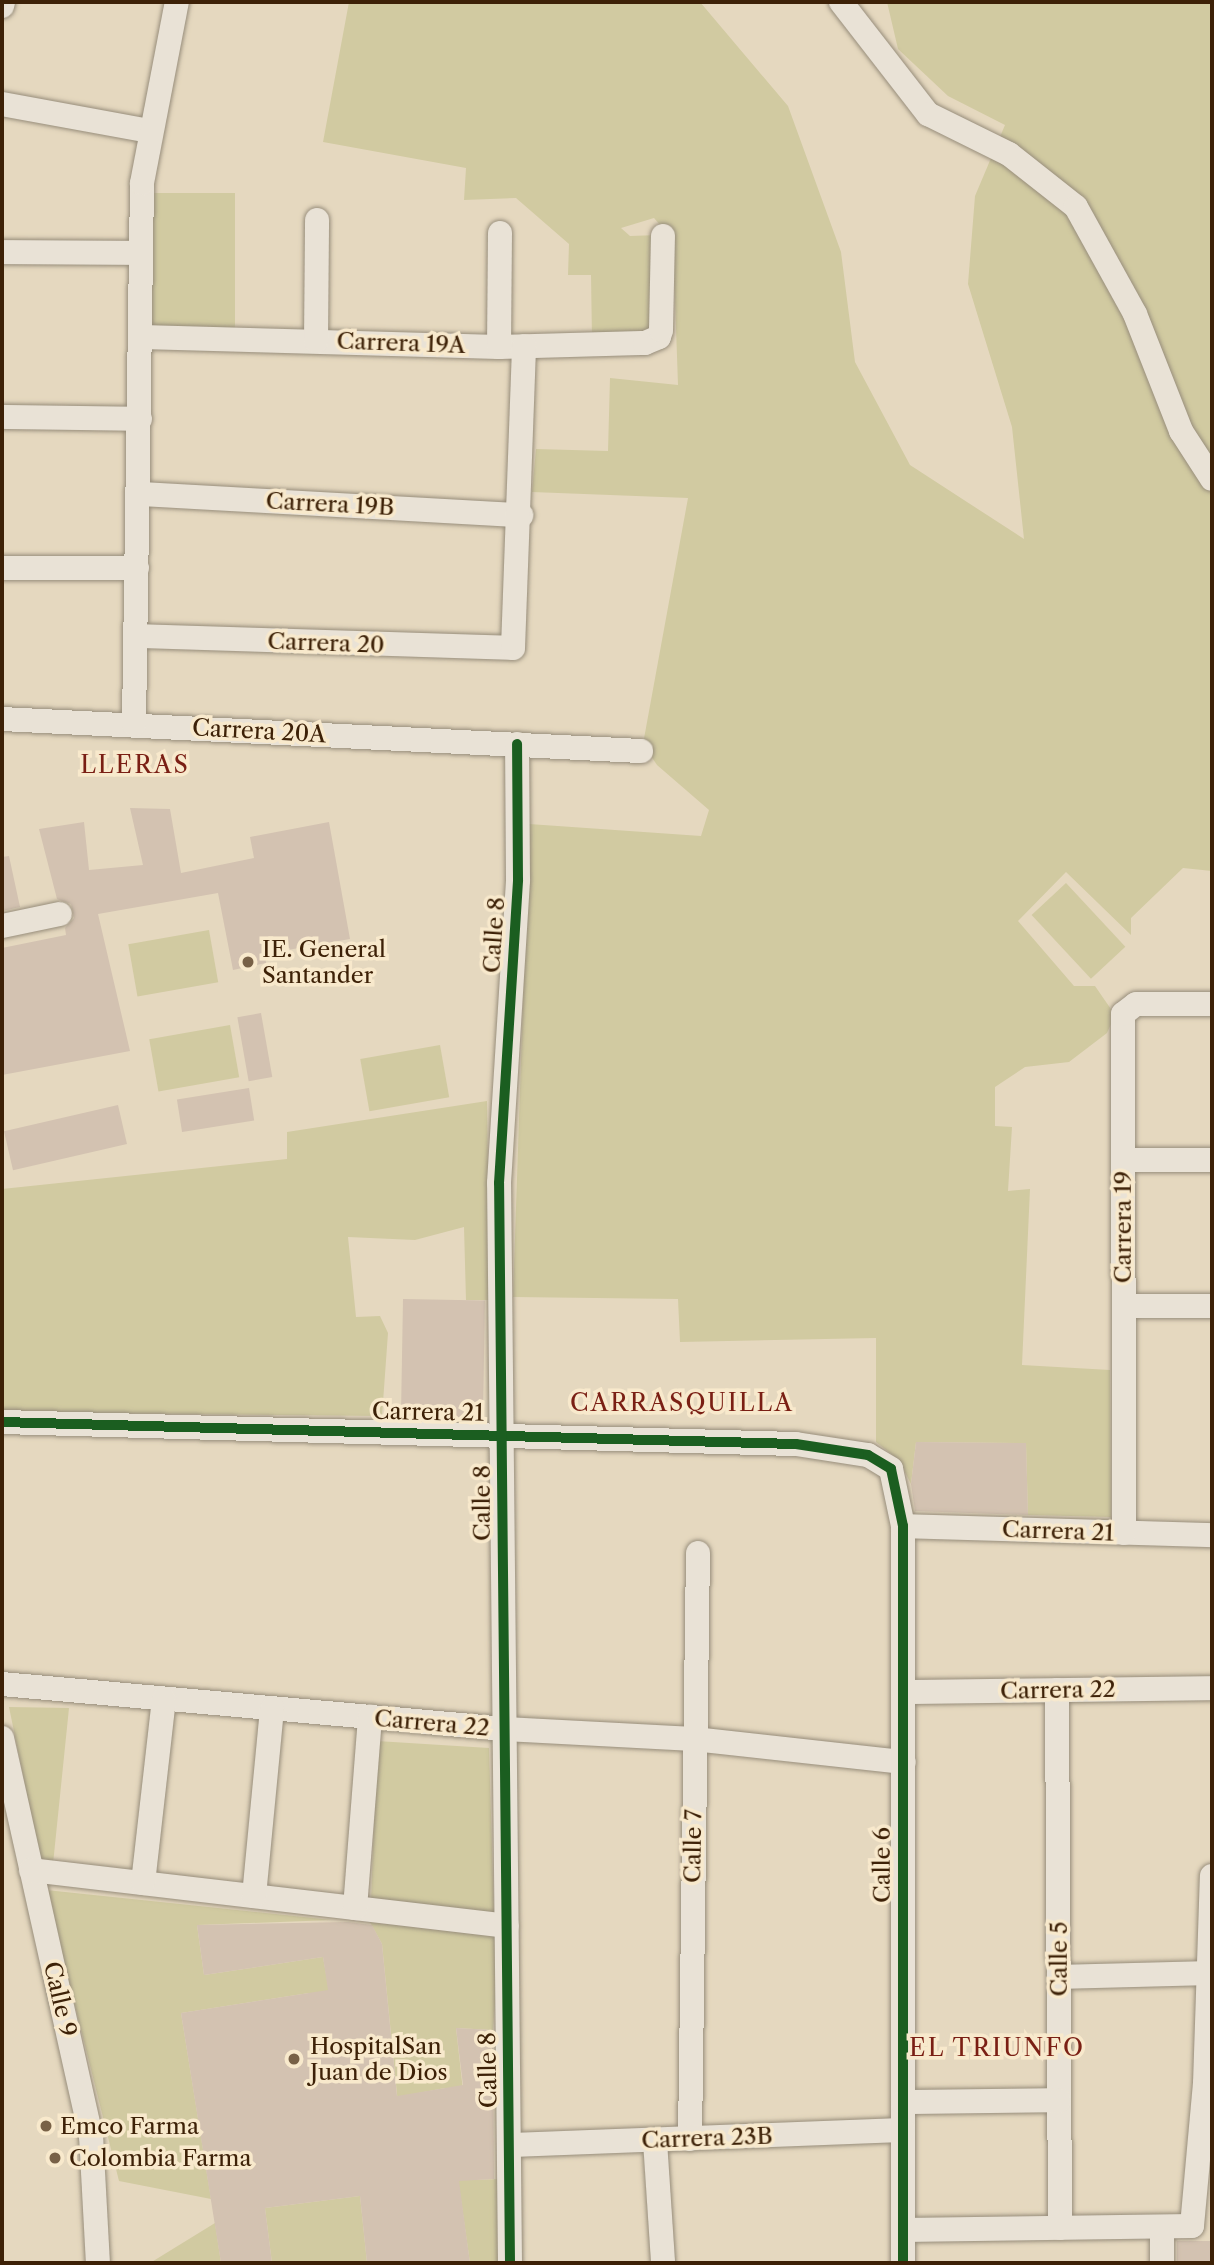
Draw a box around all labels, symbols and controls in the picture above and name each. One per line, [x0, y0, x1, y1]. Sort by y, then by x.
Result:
street label: Carrera 19A [336, 327, 466, 359]
street label: Carrera 19B [265, 487, 395, 521]
street label: Carrera 20 [267, 627, 385, 659]
street label: Carrera 20A [191, 714, 327, 748]
district label: LLERAS [81, 751, 189, 779]
street label: Calle 8 [478, 896, 510, 974]
place label: IE. General Santander [262, 935, 386, 989]
marker: IE. General Santander [240, 954, 256, 970]
street label: Carrera 19 [1109, 1171, 1137, 1283]
district label: CARRASQUILLA [571, 1389, 793, 1417]
street label: Carrera 21 [371, 1397, 485, 1427]
street label: Calle 8 [468, 1465, 496, 1541]
street label: Carrera 21 [1001, 1515, 1115, 1547]
street label: Carrera 22 [1000, 1675, 1116, 1705]
street label: Carrera 22 [373, 1704, 491, 1742]
street label: Calle 7 [679, 1809, 707, 1883]
street label: Calle 6 [868, 1827, 896, 1903]
street label: Calle 5 [1045, 1921, 1073, 1997]
street label: Calle 9 [38, 1959, 82, 2039]
place label: HospitalSan Juan de Dios [310, 2032, 448, 2086]
street label: Calle 8 [474, 2032, 502, 2108]
district label: EL TRIUNFO [910, 2034, 1084, 2062]
marker: HospitalSan Juan de Dios [284, 2049, 304, 2069]
place label: Emco Farma [60, 2112, 199, 2140]
marker: Emco Farma [38, 2118, 54, 2134]
street label: Carrera 23B [641, 2122, 773, 2154]
place label: Colombia Farma [69, 2144, 252, 2172]
marker: Colombia Farma [47, 2150, 63, 2166]

